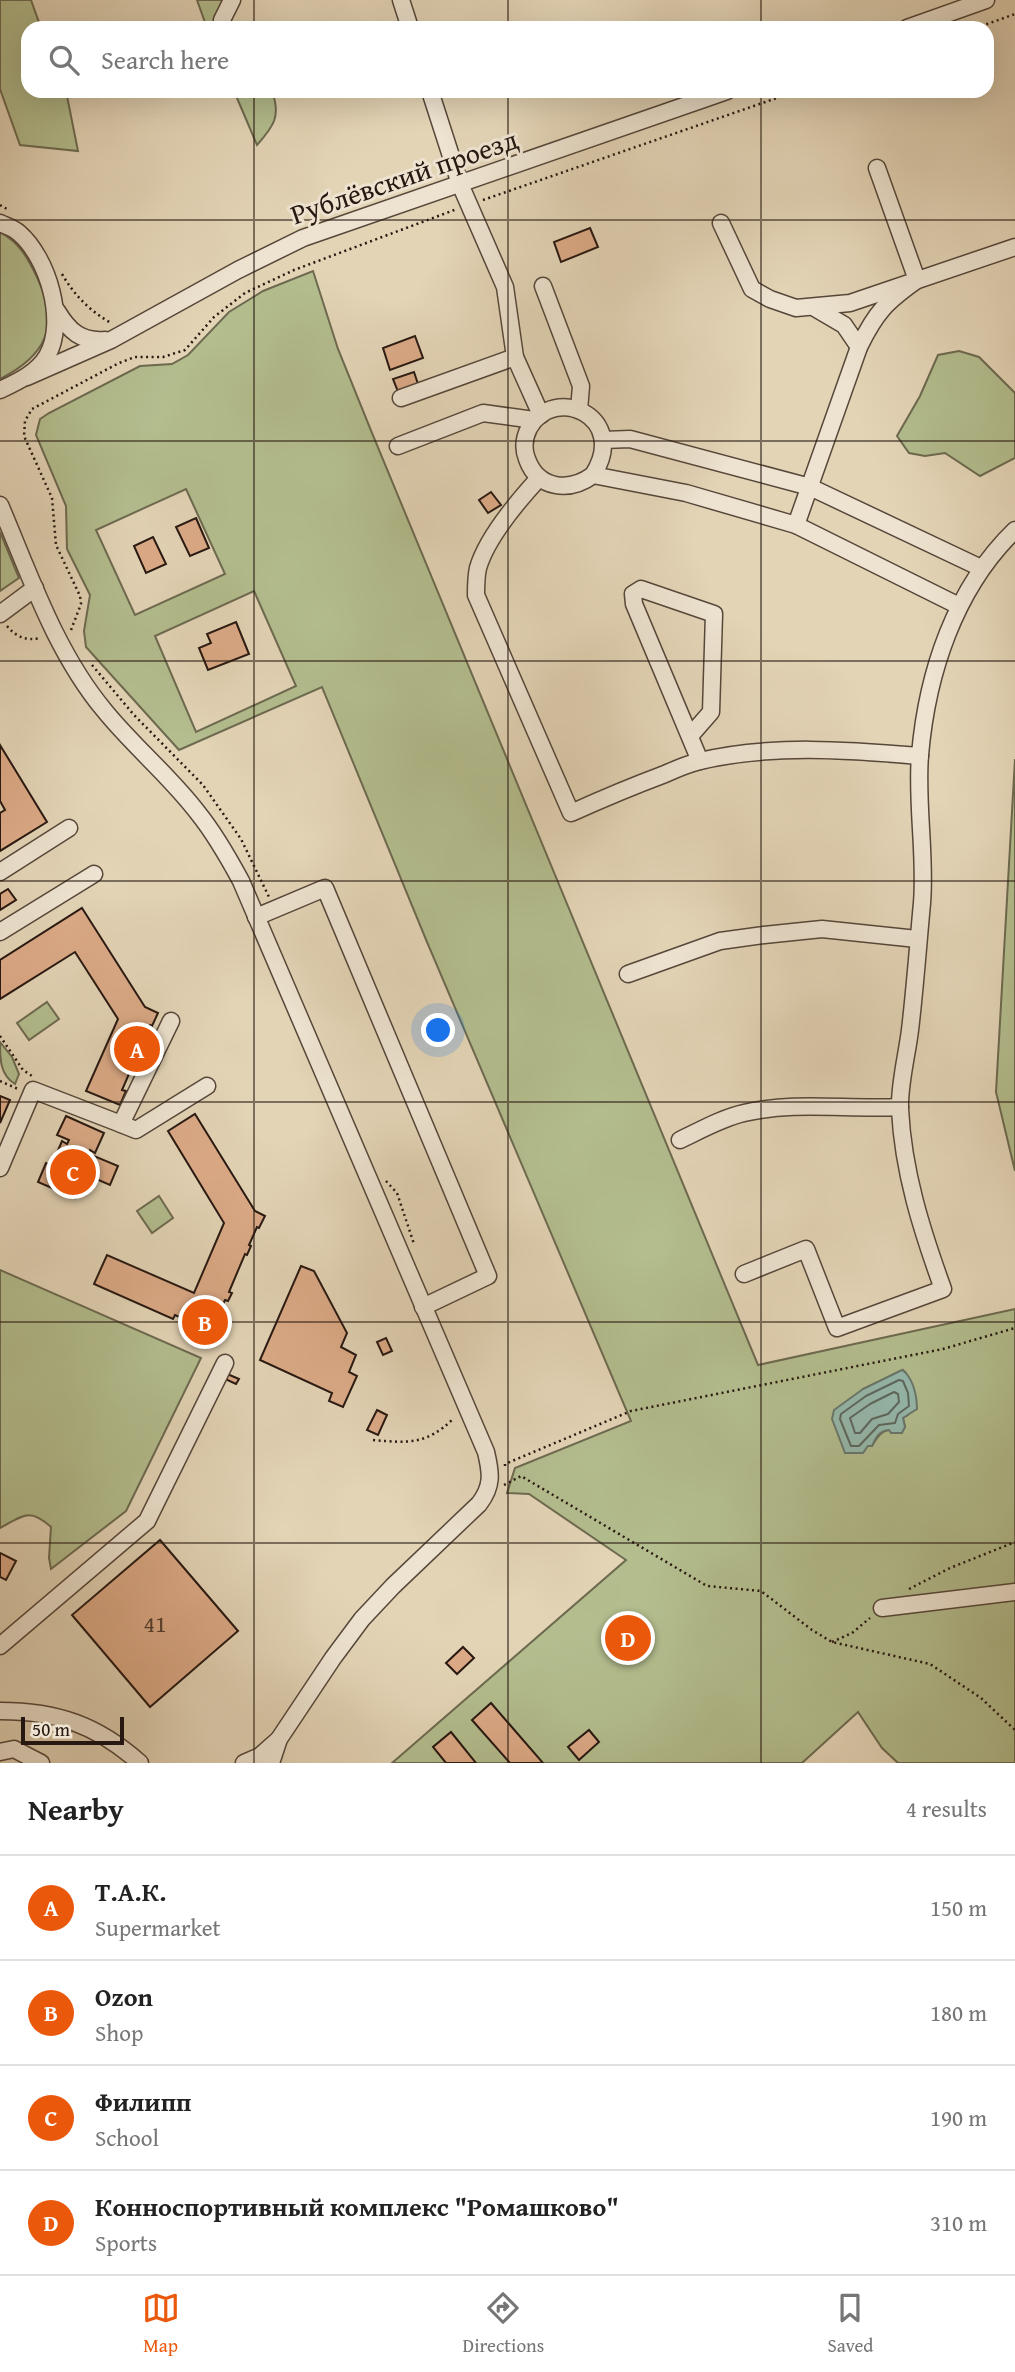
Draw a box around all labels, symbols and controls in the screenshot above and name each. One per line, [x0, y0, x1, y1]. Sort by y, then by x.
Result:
search box [21, 21, 994, 98]
text: Search here [101, 40, 229, 79]
icon: search [45, 41, 83, 79]
street label: Рублёвский проезд [285, 118, 523, 234]
your location [421, 1013, 455, 1047]
pin: A [114, 1023, 160, 1075]
pin: C [50, 1146, 96, 1198]
pin: B [182, 1296, 228, 1348]
house number: 41 [143, 1606, 167, 1641]
pin: D [605, 1612, 651, 1664]
scale bar [21, 1714, 124, 1746]
text: 50 m [32, 1715, 70, 1743]
text: Nearby [28, 1787, 124, 1831]
text: 4 results [906, 1792, 987, 1825]
text: Т.А.К. [95, 1872, 166, 1911]
text: A [44, 1891, 58, 1924]
text: 150 m [930, 1891, 987, 1924]
text: Supermarket [95, 1911, 221, 1944]
text: Ozon [95, 1977, 153, 2016]
text: B [44, 1996, 58, 2029]
text: 180 m [930, 1996, 987, 2029]
text: Shop [95, 2016, 143, 2049]
text: Филипп [95, 2082, 192, 2121]
text: C [44, 2101, 58, 2134]
text: 190 m [930, 2101, 987, 2134]
text: School [95, 2121, 159, 2154]
text: Конноспортивный комплекс "Ромашково" [95, 2187, 619, 2226]
text: D [44, 2206, 58, 2239]
text: 310 m [930, 2206, 987, 2239]
text: Sports [95, 2226, 157, 2259]
tab: Map [142, 2289, 180, 2359]
tab: Directions [463, 2289, 544, 2359]
tab: Saved [827, 2289, 873, 2359]

